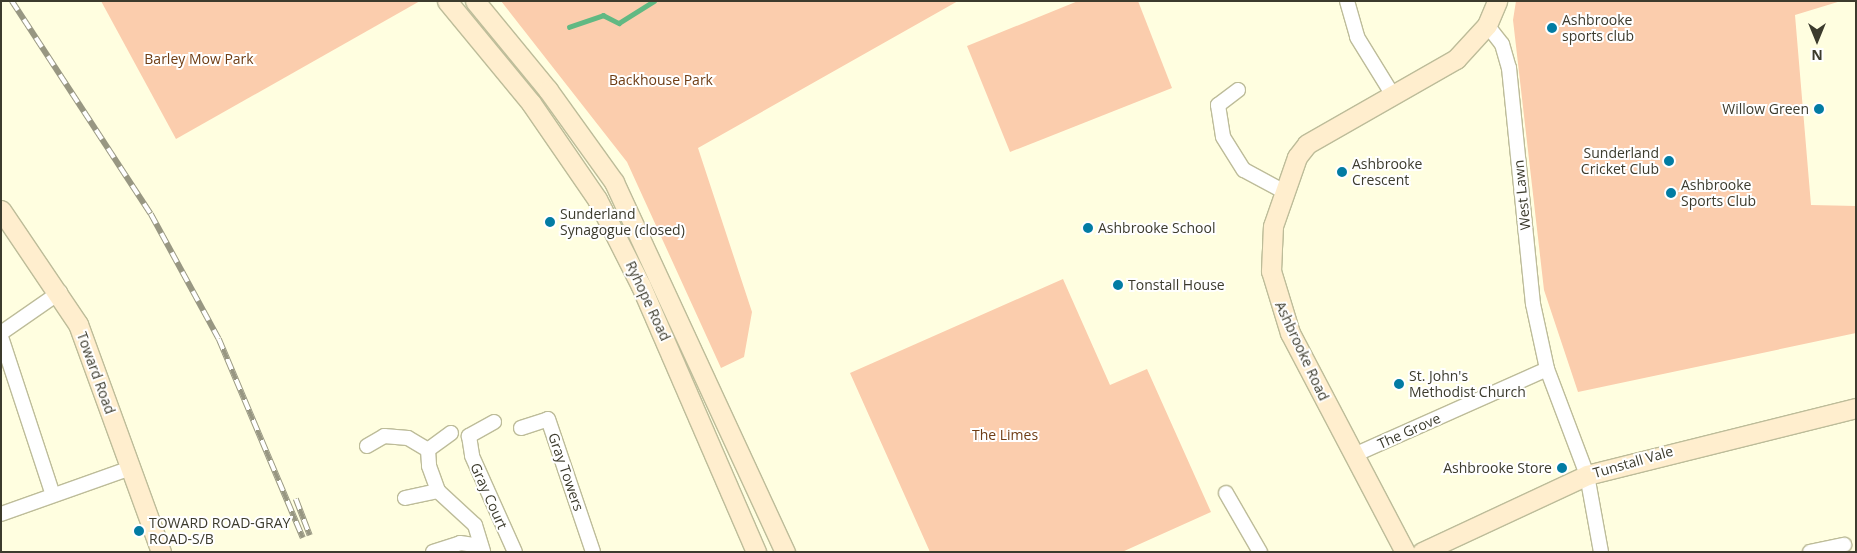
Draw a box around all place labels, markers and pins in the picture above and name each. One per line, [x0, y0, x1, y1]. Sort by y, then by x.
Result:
place label: Ashbrooke sports club [1562, 12, 1634, 44]
marker: Ashbrooke sports club [1546, 22, 1558, 34]
place label: Willow Green [1722, 101, 1809, 117]
marker: Willow Green [1813, 103, 1825, 115]
place label: Sunderland Cricket Club [1581, 145, 1659, 178]
marker: Sunderland Cricket Club [1663, 155, 1675, 167]
place label: Ashbrooke Crescent [1352, 156, 1422, 188]
marker: Ashbrooke Crescent [1336, 166, 1348, 178]
place label: Ashbrooke Sports Club [1681, 177, 1756, 210]
marker: Ashbrooke Sports Club [1665, 187, 1677, 199]
place label: Sunderland Synagogue (closed) [560, 206, 685, 238]
marker: Sunderland Synagogue (closed) [544, 216, 556, 228]
place label: Ashbrooke School [1098, 220, 1215, 236]
marker: Ashbrooke School [1082, 222, 1094, 234]
place label: Tonstall House [1128, 277, 1225, 293]
marker: Tonstall House [1112, 279, 1124, 291]
place label: St. John's Methodist Church [1409, 368, 1526, 401]
marker: St. John's Methodist Church [1393, 378, 1405, 390]
place label: Ashbrooke Store [1443, 460, 1552, 476]
marker: Ashbrooke Store [1556, 462, 1568, 474]
place label: TOWARD ROAD-GRAY ROAD-S/B [149, 515, 290, 548]
marker: TOWARD ROAD-GRAY ROAD-S/B [133, 525, 145, 537]

